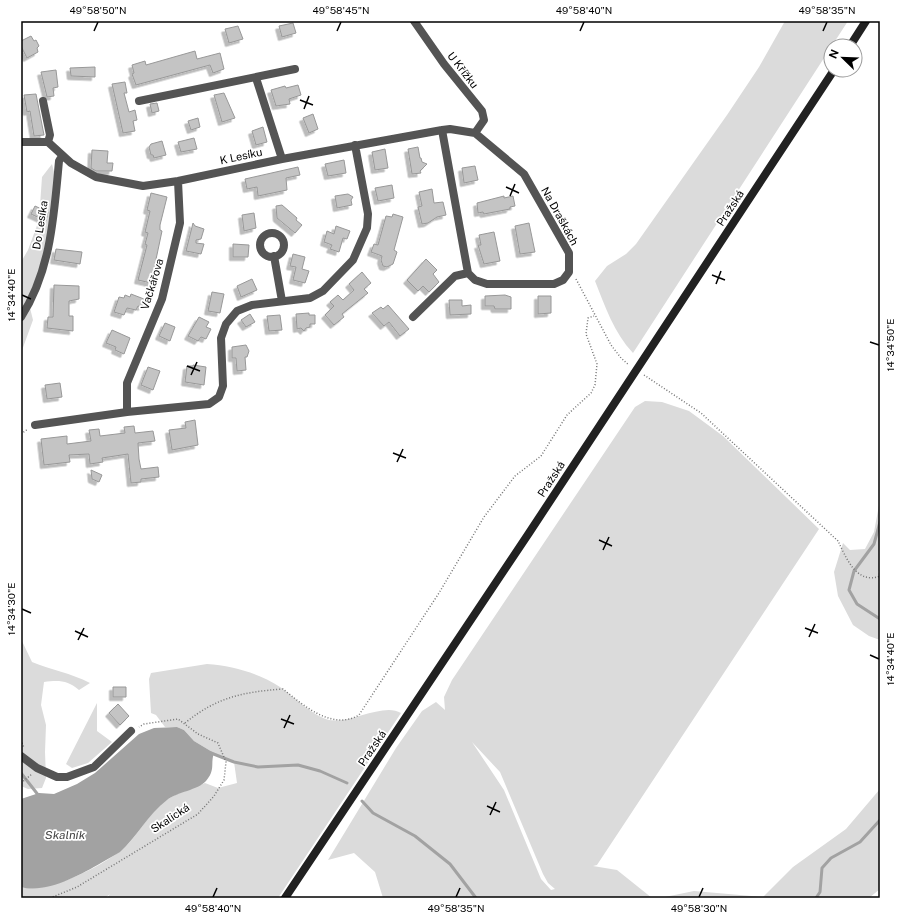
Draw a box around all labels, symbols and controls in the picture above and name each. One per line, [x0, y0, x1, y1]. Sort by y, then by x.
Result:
text: 49°58'50"N [70, 4, 126, 16]
text: 49°58'45"N [313, 4, 369, 16]
text: 49°58'40"N [556, 4, 612, 16]
text: 49°58'35"N [798, 4, 856, 16]
north arrow [823, 38, 863, 78]
text: N [827, 48, 841, 60]
street label: U Křížku [445, 50, 481, 90]
street label: K Lesíku [219, 146, 263, 166]
street label: Na Draškách [539, 185, 581, 247]
street label: Pražská [714, 188, 746, 228]
street label: Do Lesíka [30, 200, 50, 250]
street label: Vačkářova [139, 257, 165, 311]
text: 14°34'40"E [5, 269, 17, 321]
text: 14°34'50"E [884, 318, 896, 372]
street label: Pražská [535, 459, 567, 499]
text: 14°34'30"E [5, 583, 17, 635]
text: 14°34'40"E [884, 633, 896, 685]
street label: Pražská [356, 728, 388, 768]
street label: Skalická [148, 801, 192, 835]
water label: Skalník [45, 828, 86, 842]
text: 49°58'40"N [185, 902, 241, 914]
text: 49°58'35"N [427, 902, 485, 914]
text: 49°58'30"N [671, 902, 727, 914]

